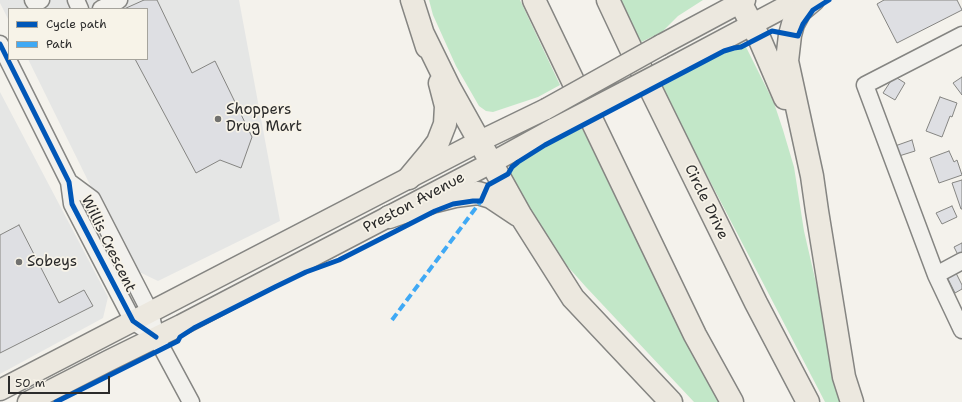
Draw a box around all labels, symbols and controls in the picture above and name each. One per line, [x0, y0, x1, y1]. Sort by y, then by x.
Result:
legend [8, 8, 148, 60]
text: Cycle path [46, 16, 107, 32]
text: Path [46, 36, 72, 52]
place label: Shoppers Drug Mart [226, 101, 302, 136]
marker: Shoppers Drug Mart [213, 114, 223, 124]
street label: Circle Drive [680, 161, 732, 243]
street label: Preston Avenue [360, 169, 468, 237]
street label: Willis Crescent [77, 193, 139, 295]
place label: Sobeys [27, 253, 77, 271]
marker: Sobeys [14, 257, 24, 267]
scale bar [10, 368, 112, 394]
text: 50 m [15, 375, 45, 391]

